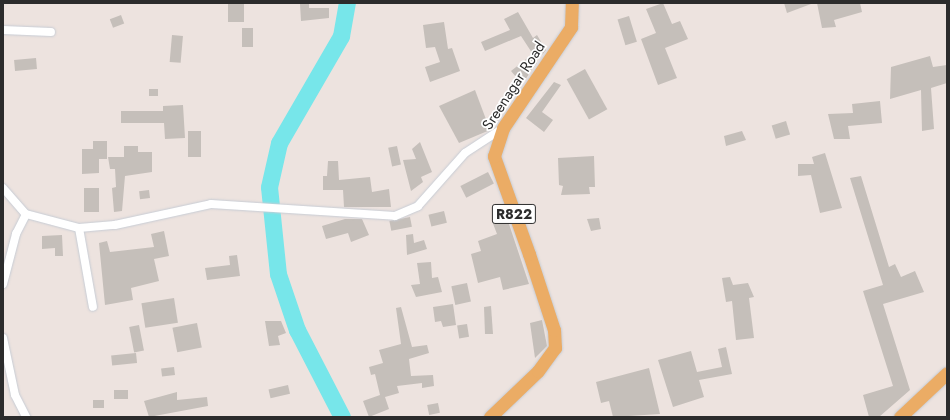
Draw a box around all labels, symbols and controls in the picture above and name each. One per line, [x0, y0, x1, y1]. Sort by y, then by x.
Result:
street label: Sreenagar Road [479, 39, 549, 133]
road number: R822 [491, 202, 537, 226]

